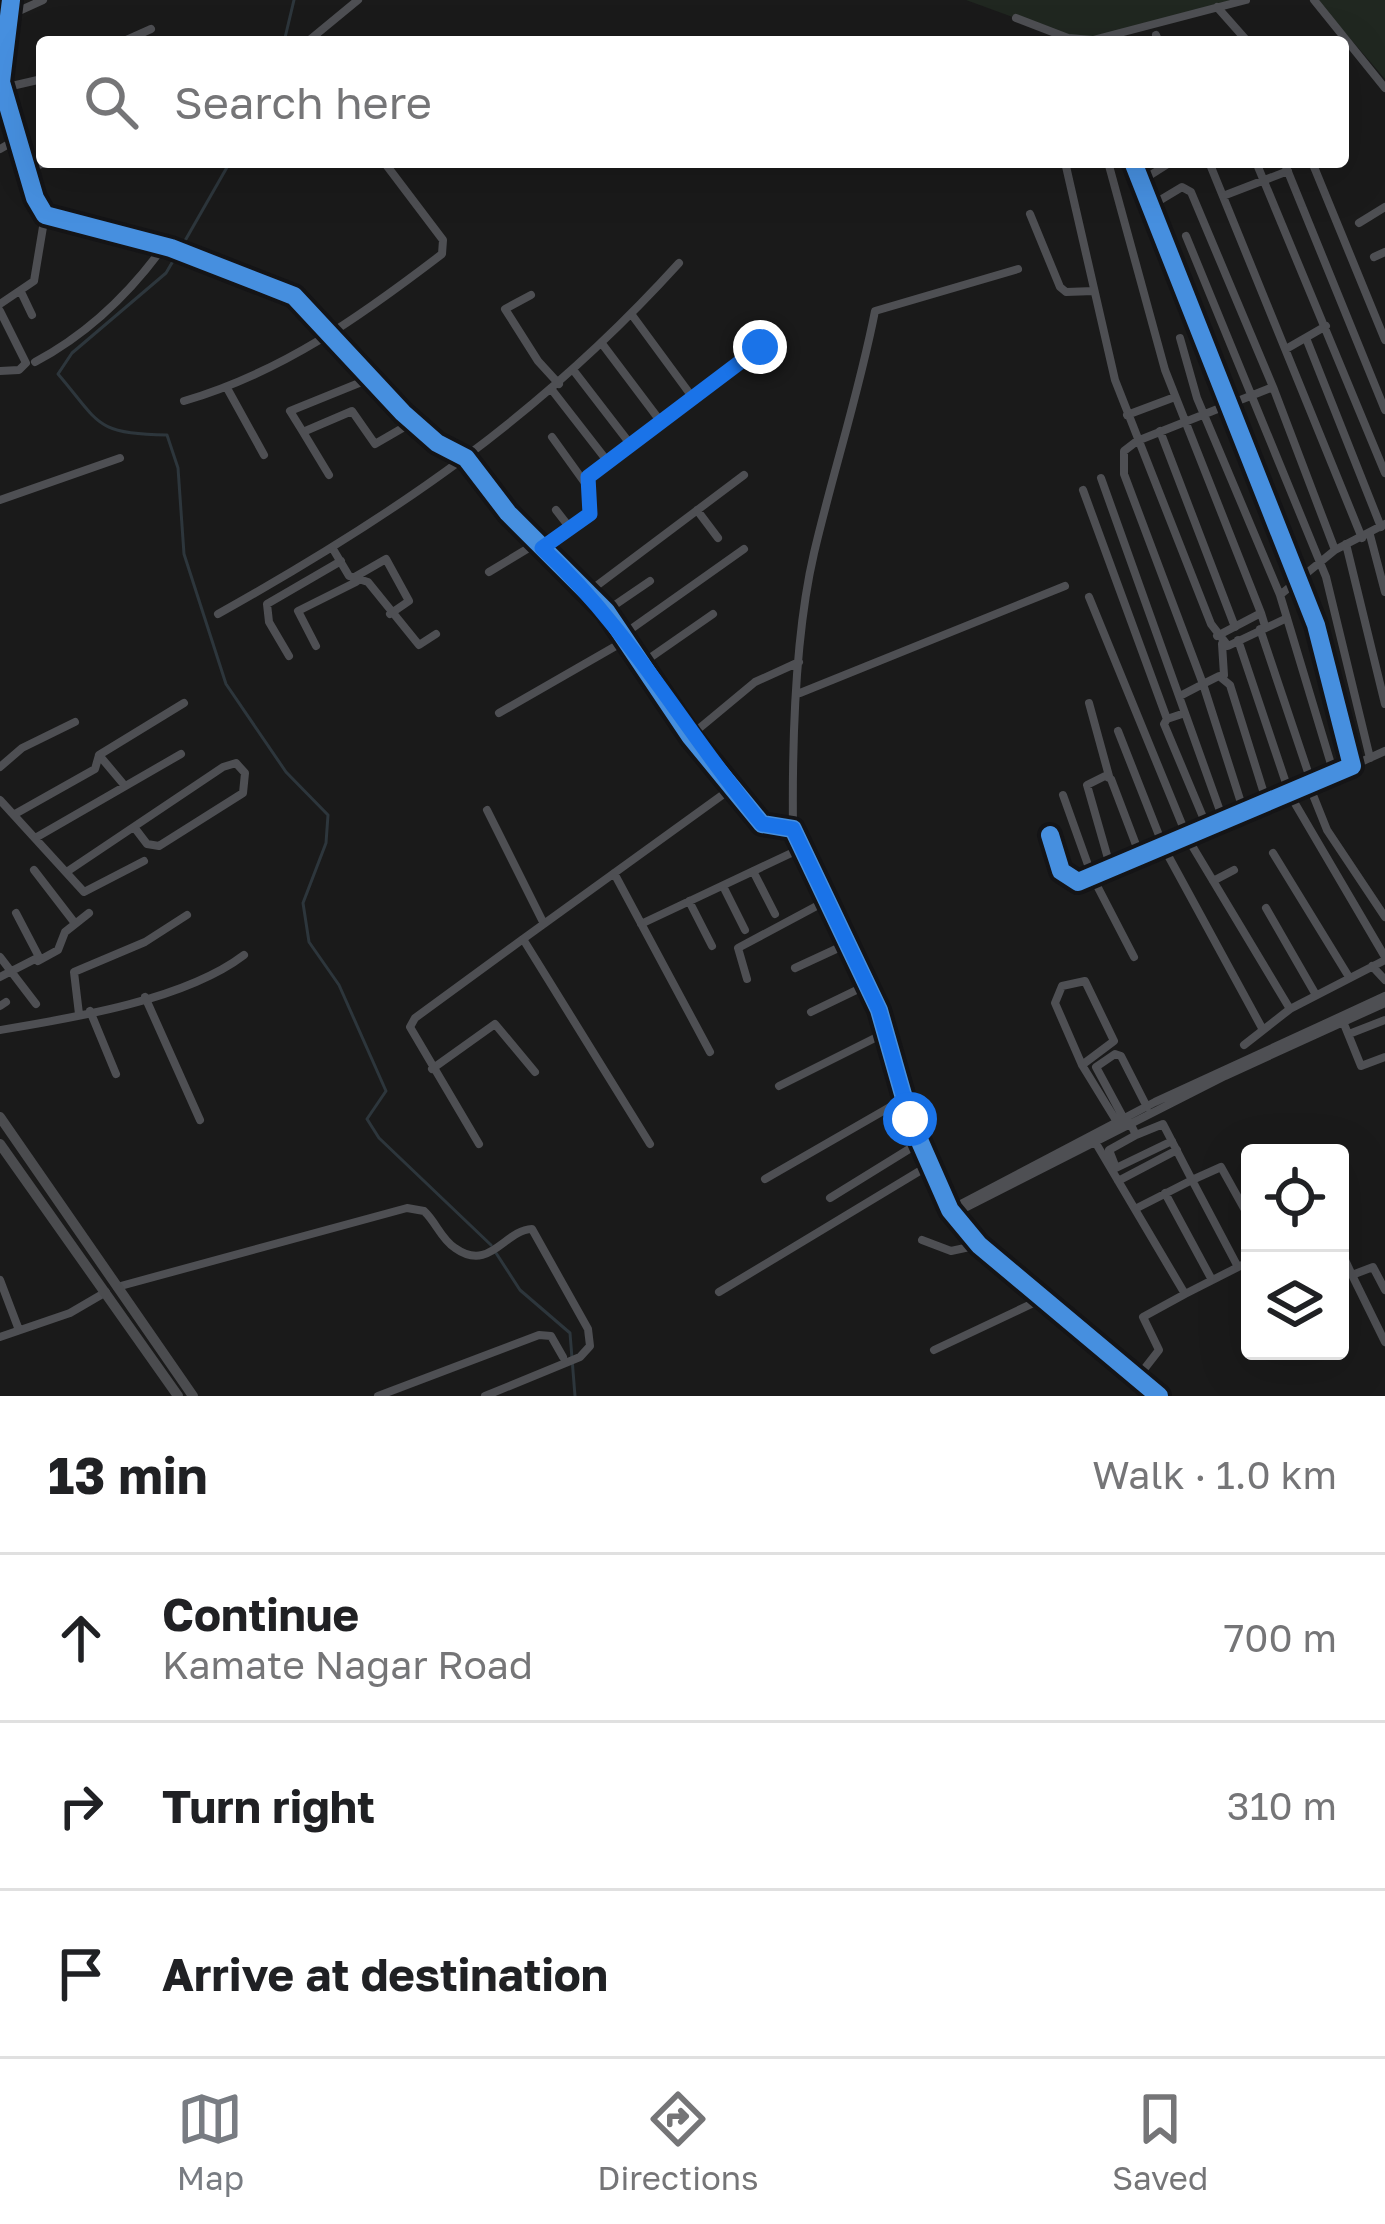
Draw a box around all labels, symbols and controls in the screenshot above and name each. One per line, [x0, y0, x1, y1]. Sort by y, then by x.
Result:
search box [36, 36, 1349, 168]
icon: search [78, 69, 144, 135]
text: Search here [174, 75, 432, 129]
route end [733, 320, 787, 374]
route start [883, 1092, 937, 1146]
map controls [1241, 1144, 1349, 1360]
button: locate [1241, 1144, 1349, 1252]
button: layers [1241, 1252, 1349, 1360]
text: 13 min [48, 1444, 208, 1505]
text: Walk · 1.0 km [1092, 1451, 1337, 1498]
text: Continue [162, 1587, 359, 1641]
icon: ahead [48, 1605, 114, 1671]
text: 700 m [1224, 1614, 1337, 1661]
text: Kamate Nagar Road [162, 1641, 533, 1688]
icon: right [48, 1773, 114, 1839]
text: Turn right [162, 1779, 375, 1833]
text: 310 m [1227, 1782, 1337, 1829]
icon: arrive [48, 1941, 114, 2007]
text: Arrive at destination [162, 1947, 608, 2001]
tab: Map [177, 2086, 244, 2197]
tab: Directions [597, 2086, 759, 2197]
tab: Saved [1112, 2086, 1208, 2197]

